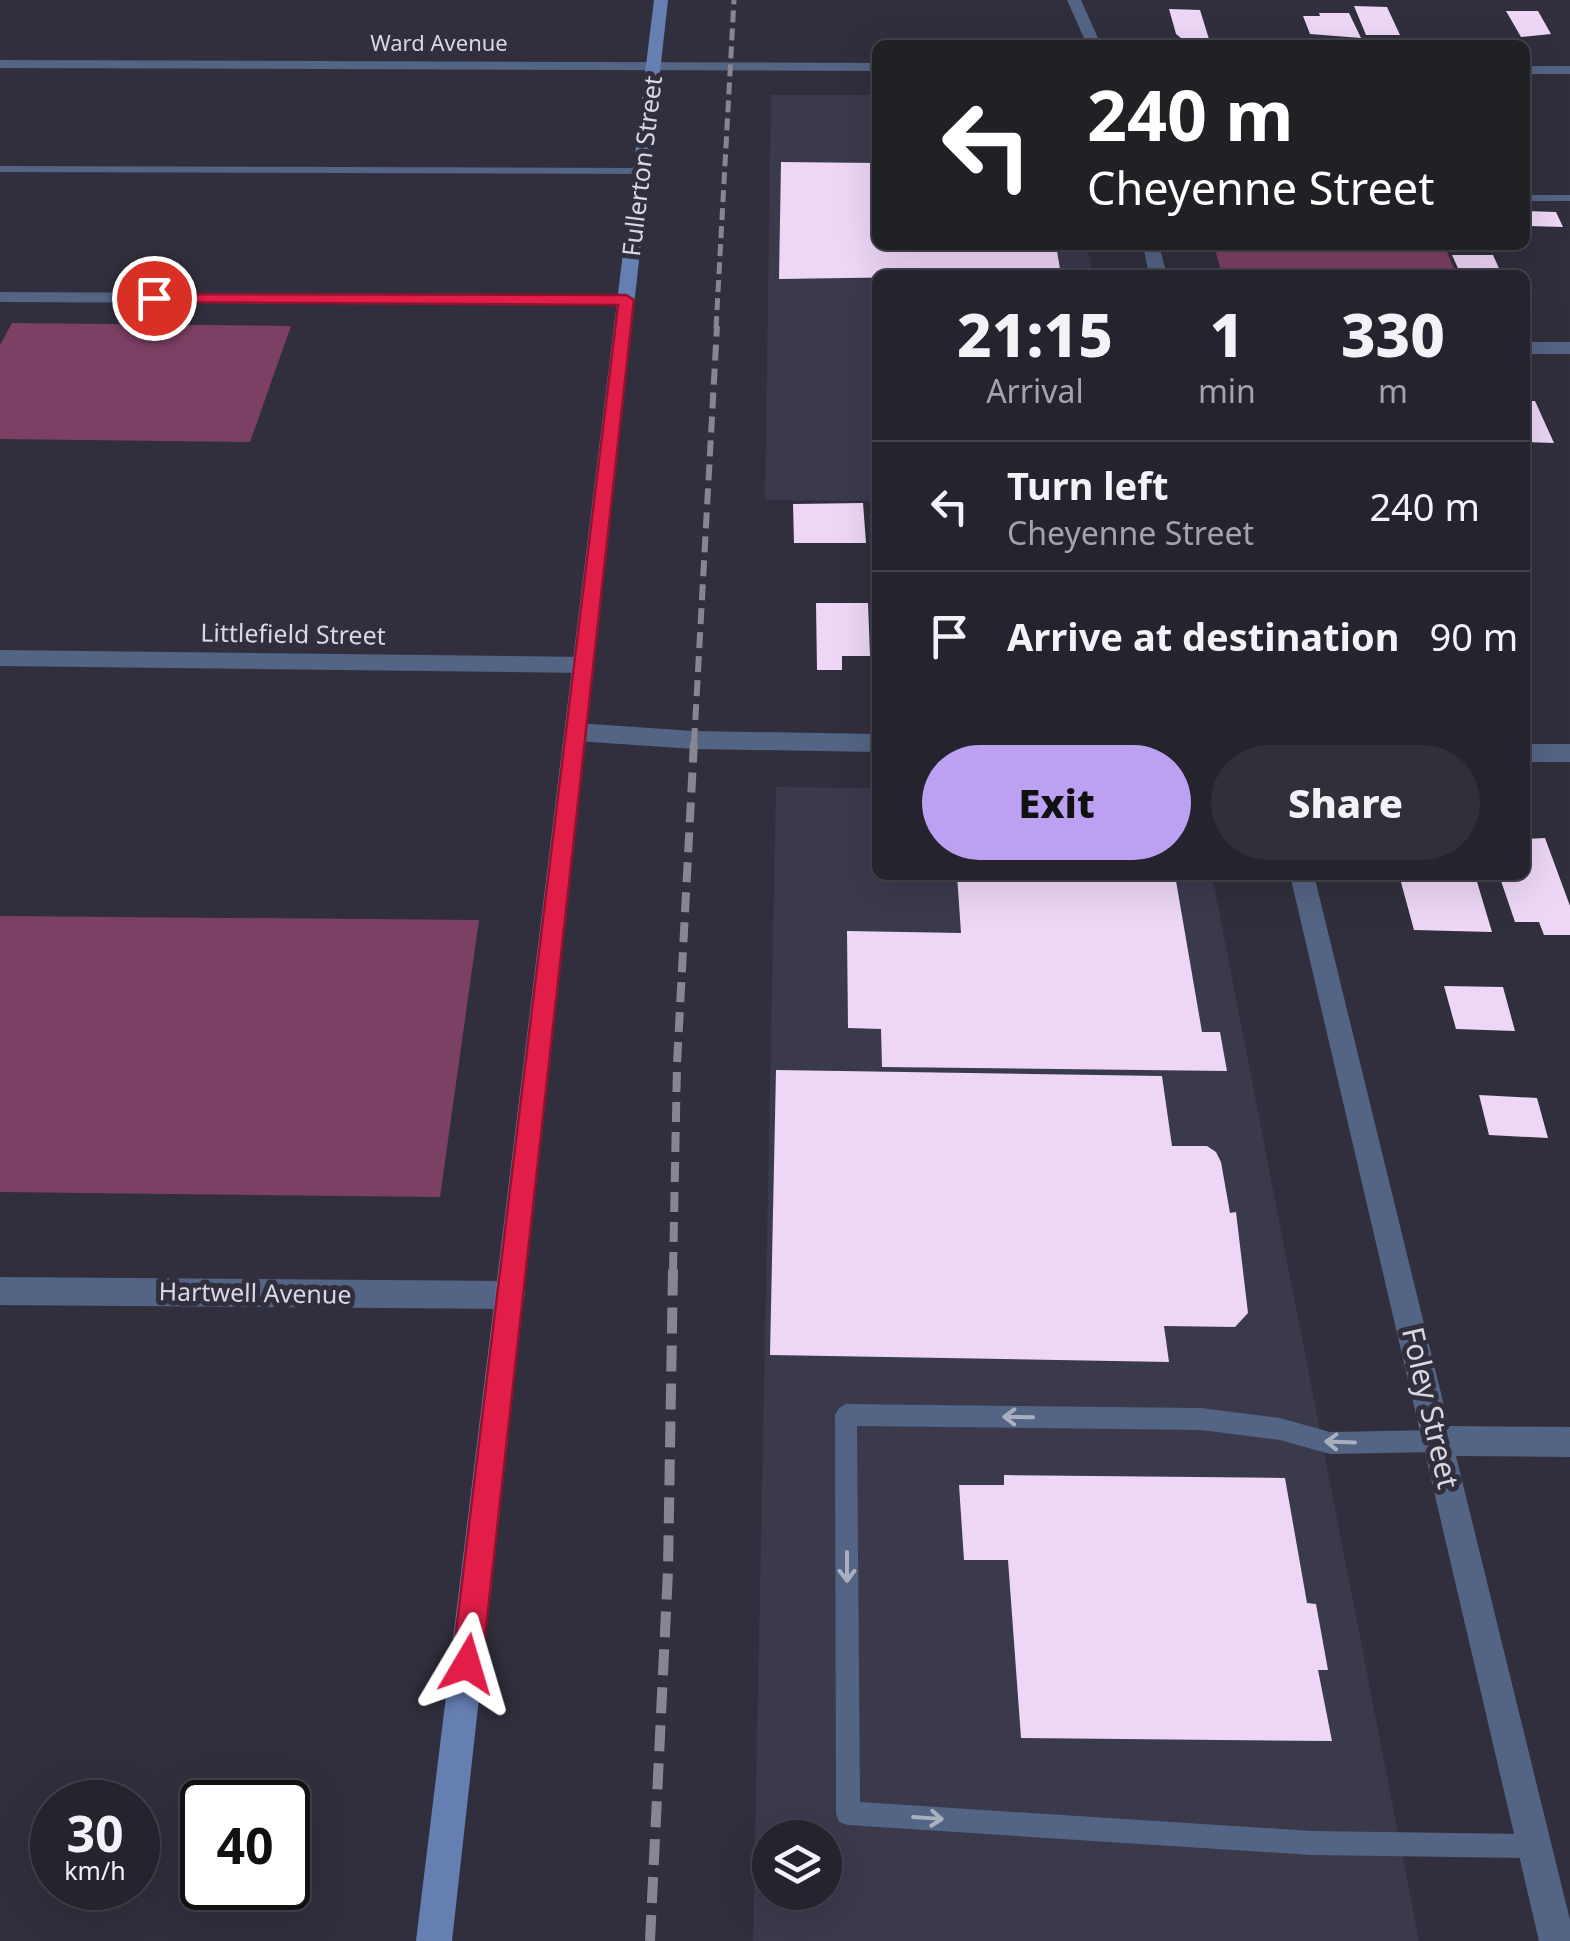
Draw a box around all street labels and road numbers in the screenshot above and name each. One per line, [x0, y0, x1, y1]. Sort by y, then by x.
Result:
street label: Ward Avenue [370, 27, 508, 57]
street label: Fullerton Street [613, 74, 669, 258]
street label: Littlefield Street [200, 614, 386, 652]
street label: Hartwell Avenue [158, 1273, 352, 1311]
street label: Foley Street [1393, 1323, 1470, 1493]

